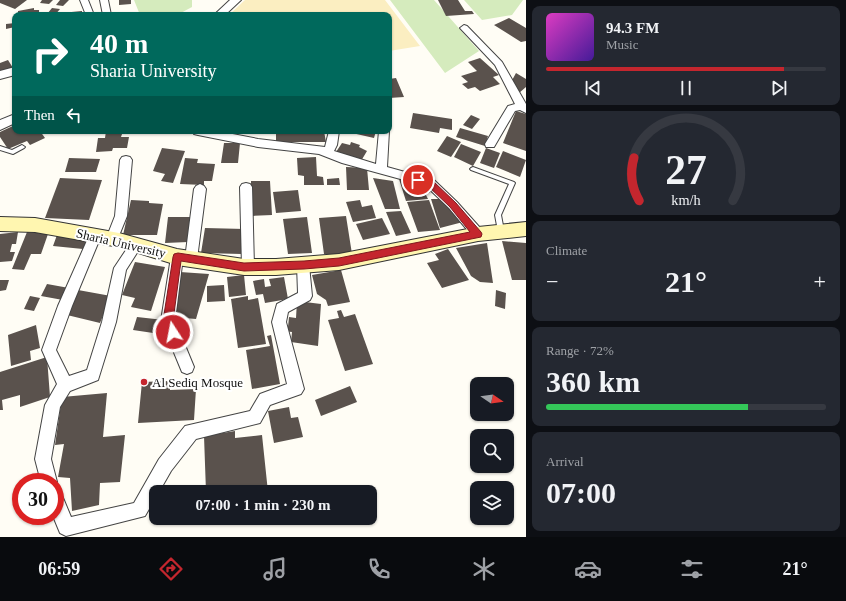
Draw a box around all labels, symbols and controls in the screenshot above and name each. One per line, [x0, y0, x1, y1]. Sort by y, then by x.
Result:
text: 94.3 FM [606, 20, 659, 36]
icon: right [24, 28, 76, 80]
text: 40 m [90, 28, 148, 59]
text: Music [606, 37, 639, 52]
text: Sharia University [90, 61, 216, 81]
icon: previous [582, 77, 604, 99]
icon: pause [675, 77, 697, 99]
icon: next [768, 77, 790, 99]
icon: left [63, 104, 85, 126]
text: Then [24, 107, 55, 123]
text: 27 [665, 147, 707, 193]
pin [401, 163, 435, 197]
icon: arrive [407, 169, 429, 191]
text: km/h [671, 192, 701, 208]
street label: Sharia University [75, 225, 168, 261]
text: Climate [546, 243, 587, 258]
text: 21° [665, 265, 707, 298]
text: − [546, 269, 558, 294]
text: + [814, 269, 826, 294]
position arrow [152, 311, 194, 353]
text: Range · 72% [546, 343, 614, 358]
text: 360 km [546, 365, 640, 398]
place label: Al Sediq Mosque [152, 375, 243, 390]
marker: Al Sediq Mosque [139, 377, 149, 387]
north arrow [470, 377, 514, 421]
map controls [470, 377, 514, 525]
button: search [470, 429, 514, 473]
text: Arrival [546, 454, 584, 469]
speed limit sign: 30 [12, 473, 64, 525]
text: 07:00 [546, 476, 616, 509]
button: layers [470, 481, 514, 525]
text: 07:00 · 1 min · 230 m [196, 497, 331, 513]
icon: directions [157, 555, 185, 583]
icon: music [261, 555, 289, 583]
icon: phone [365, 555, 393, 583]
icon: climate [470, 555, 498, 583]
icon: car [574, 555, 602, 583]
icon: filters [678, 555, 706, 583]
text: 06:59 [38, 559, 80, 579]
text: 21° [783, 559, 808, 579]

